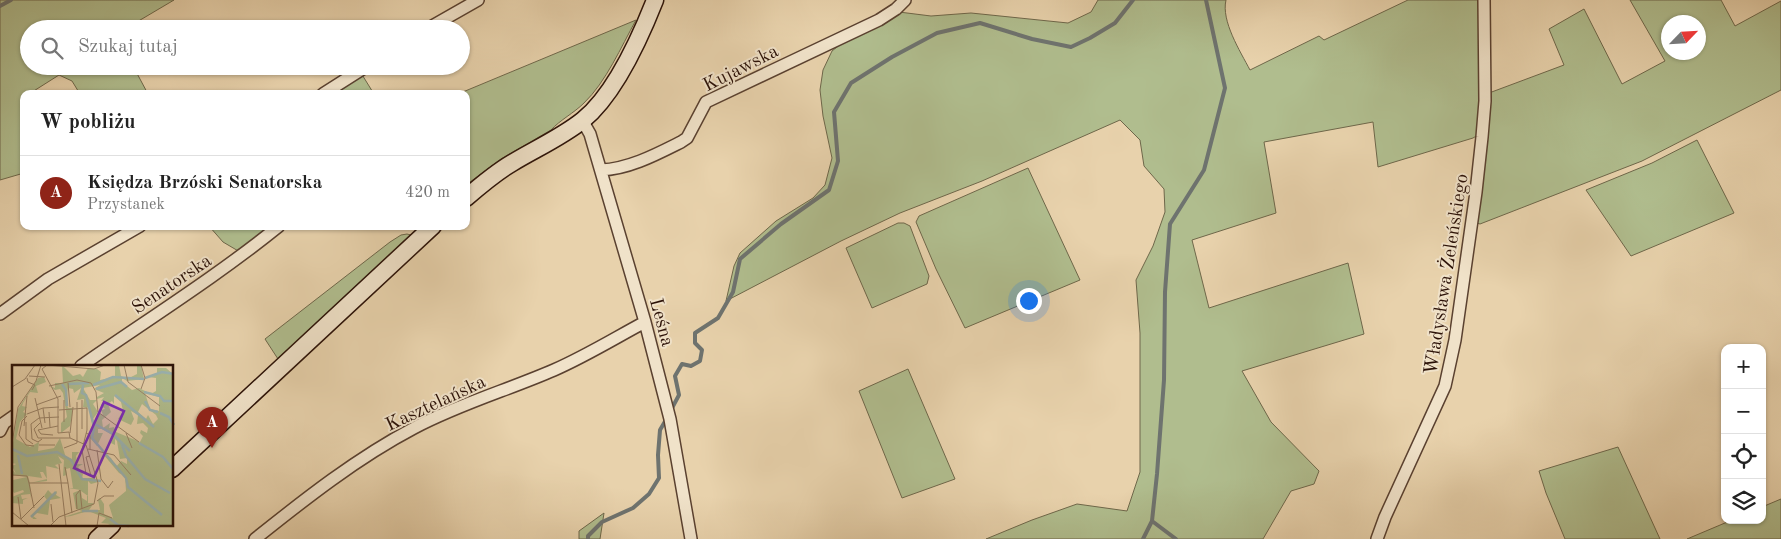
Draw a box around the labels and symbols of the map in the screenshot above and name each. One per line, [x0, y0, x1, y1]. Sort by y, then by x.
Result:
north arrow [1661, 15, 1706, 60]
street label: Kujawska [700, 42, 782, 96]
street label: Władysława Żeleńskiego [1419, 172, 1473, 376]
street label: Senatorska [129, 251, 216, 319]
your location [1016, 288, 1042, 314]
street label: Leśna [645, 296, 676, 350]
inset map [12, 365, 174, 526]
street label: Kasztelańska [383, 373, 490, 436]
pin: A [196, 407, 228, 448]

